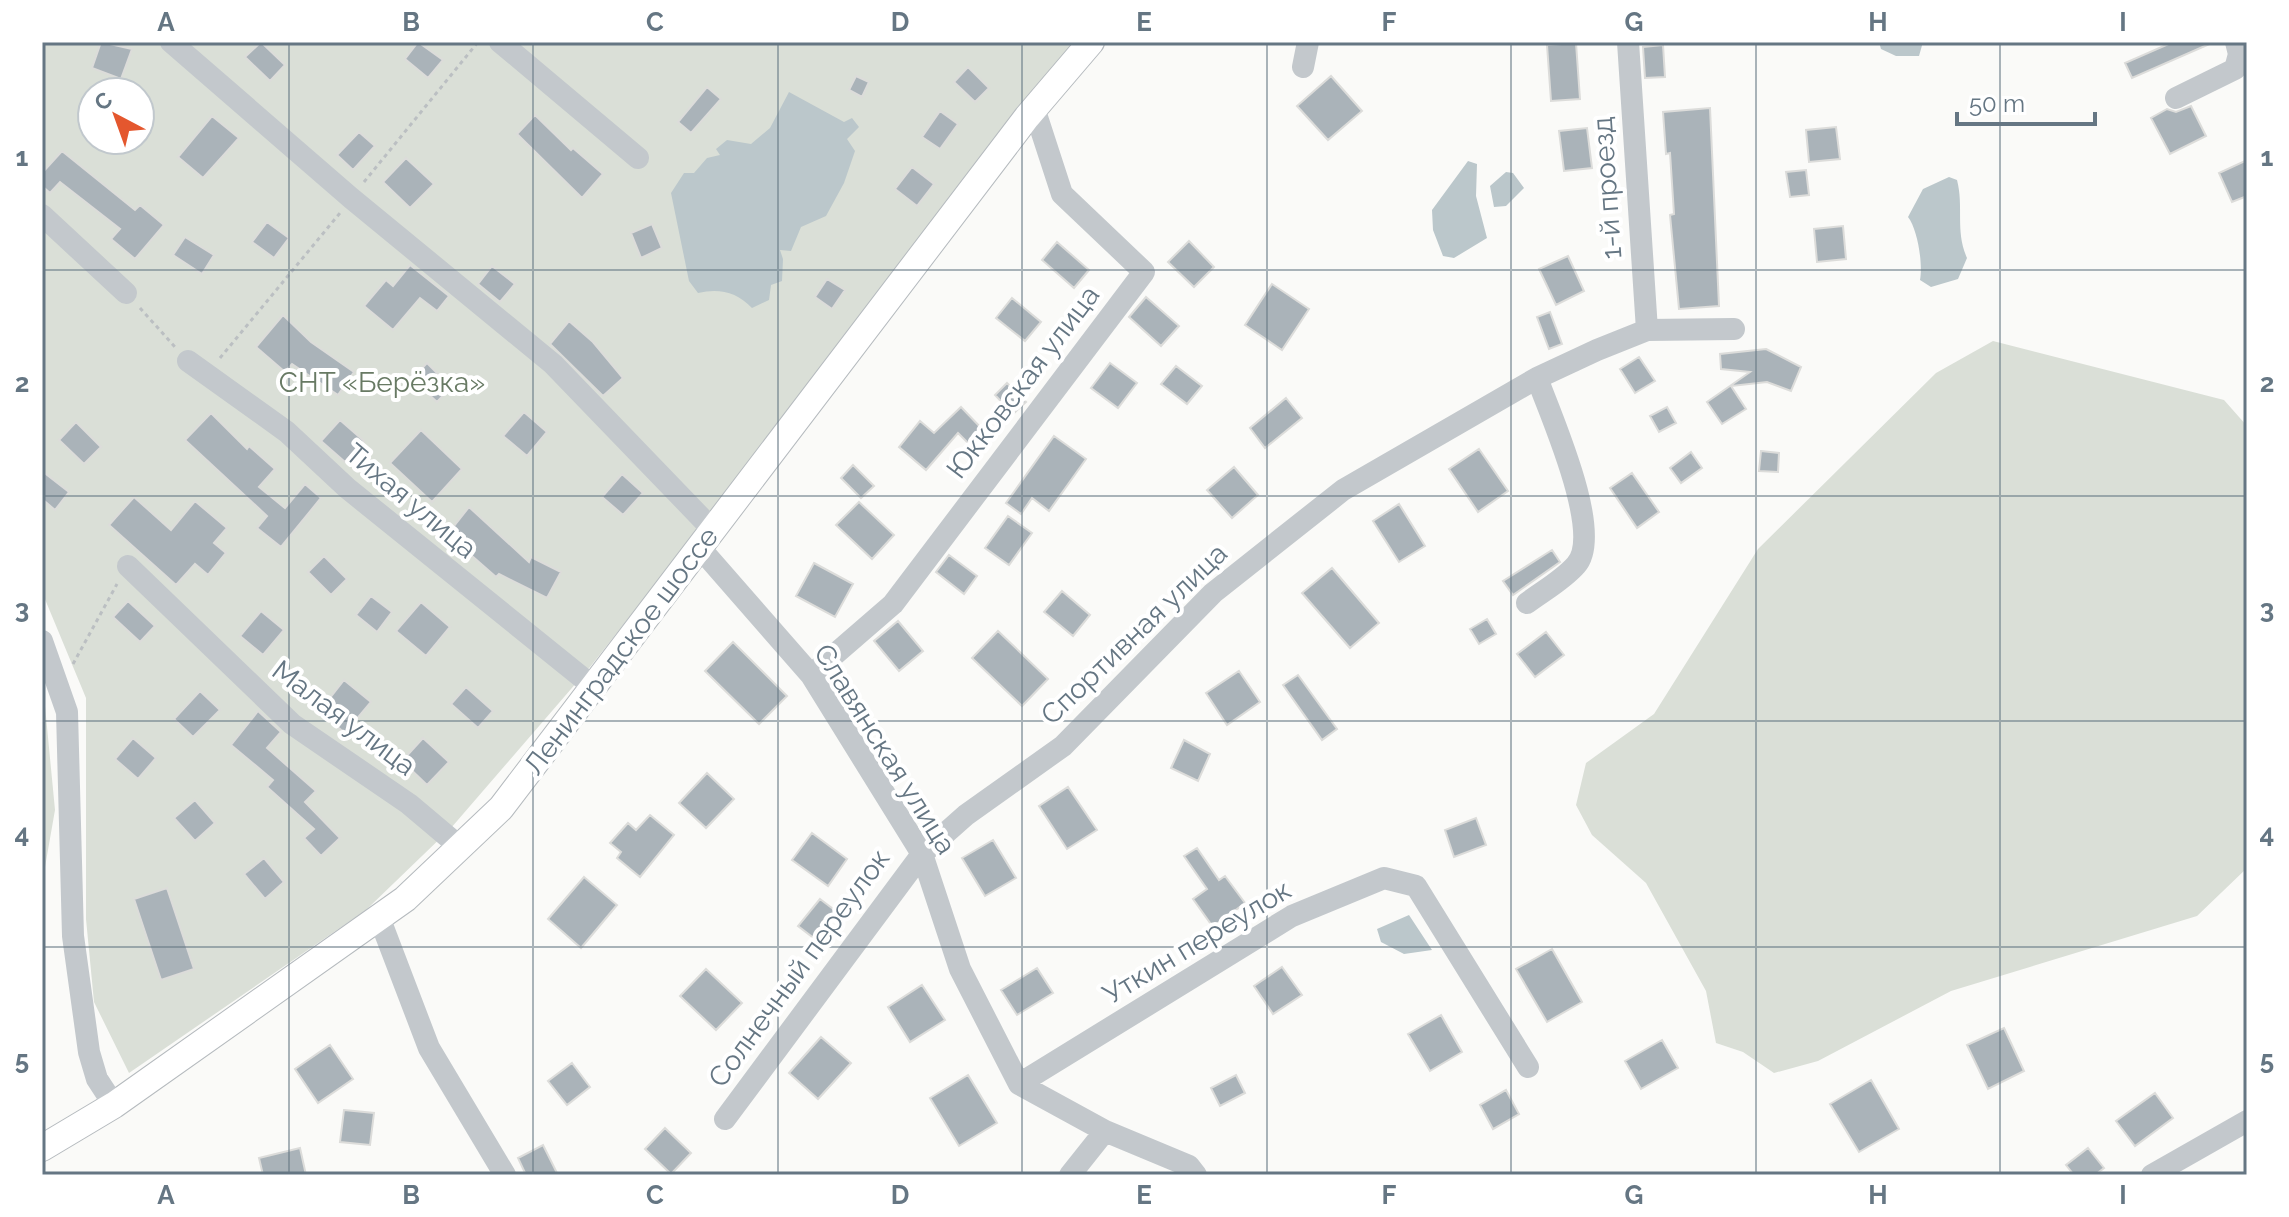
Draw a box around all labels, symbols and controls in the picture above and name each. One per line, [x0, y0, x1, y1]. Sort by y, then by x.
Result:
text: A [157, 7, 175, 37]
text: B [402, 7, 420, 37]
text: C [646, 7, 664, 37]
text: D [891, 7, 909, 37]
text: E [1136, 7, 1152, 37]
text: F [1382, 7, 1397, 37]
text: G [1625, 7, 1643, 37]
text: H [1868, 7, 1888, 37]
text: I [2119, 7, 2127, 37]
north arrow [76, 76, 156, 156]
scale bar [1957, 76, 2095, 126]
text: С [89, 86, 117, 116]
text: 50 m [1969, 89, 2025, 118]
street label: 1-й проезд [1586, 116, 1628, 260]
text: 1 [16, 142, 29, 172]
text: 1 [2261, 142, 2274, 172]
street label: Юкковская улица [940, 279, 1106, 485]
park label: СНТ «Берёзка» [279, 366, 485, 399]
text: 2 [15, 368, 29, 398]
text: 2 [2260, 368, 2274, 398]
street label: Тихая улица [339, 437, 483, 565]
street label: Ленинградское шоссе [517, 521, 725, 781]
street label: Спортивная улица [1034, 537, 1234, 731]
text: 3 [15, 594, 29, 624]
text: 3 [2260, 594, 2274, 624]
street label: Славянская улица [807, 638, 963, 860]
street label: Малая улица [266, 653, 422, 783]
text: 4 [15, 819, 29, 849]
text: 4 [2260, 819, 2274, 849]
street label: Солнечный переулок [702, 843, 896, 1093]
street label: Уткин переулок [1097, 873, 1297, 1011]
text: 5 [15, 1045, 29, 1075]
text: 5 [2260, 1045, 2274, 1075]
text: A [157, 1180, 175, 1210]
text: B [402, 1180, 420, 1210]
text: C [646, 1180, 664, 1210]
text: D [891, 1180, 909, 1210]
text: E [1136, 1180, 1152, 1210]
text: F [1382, 1180, 1397, 1210]
text: G [1625, 1180, 1643, 1210]
text: H [1868, 1180, 1888, 1210]
text: I [2119, 1180, 2127, 1210]

